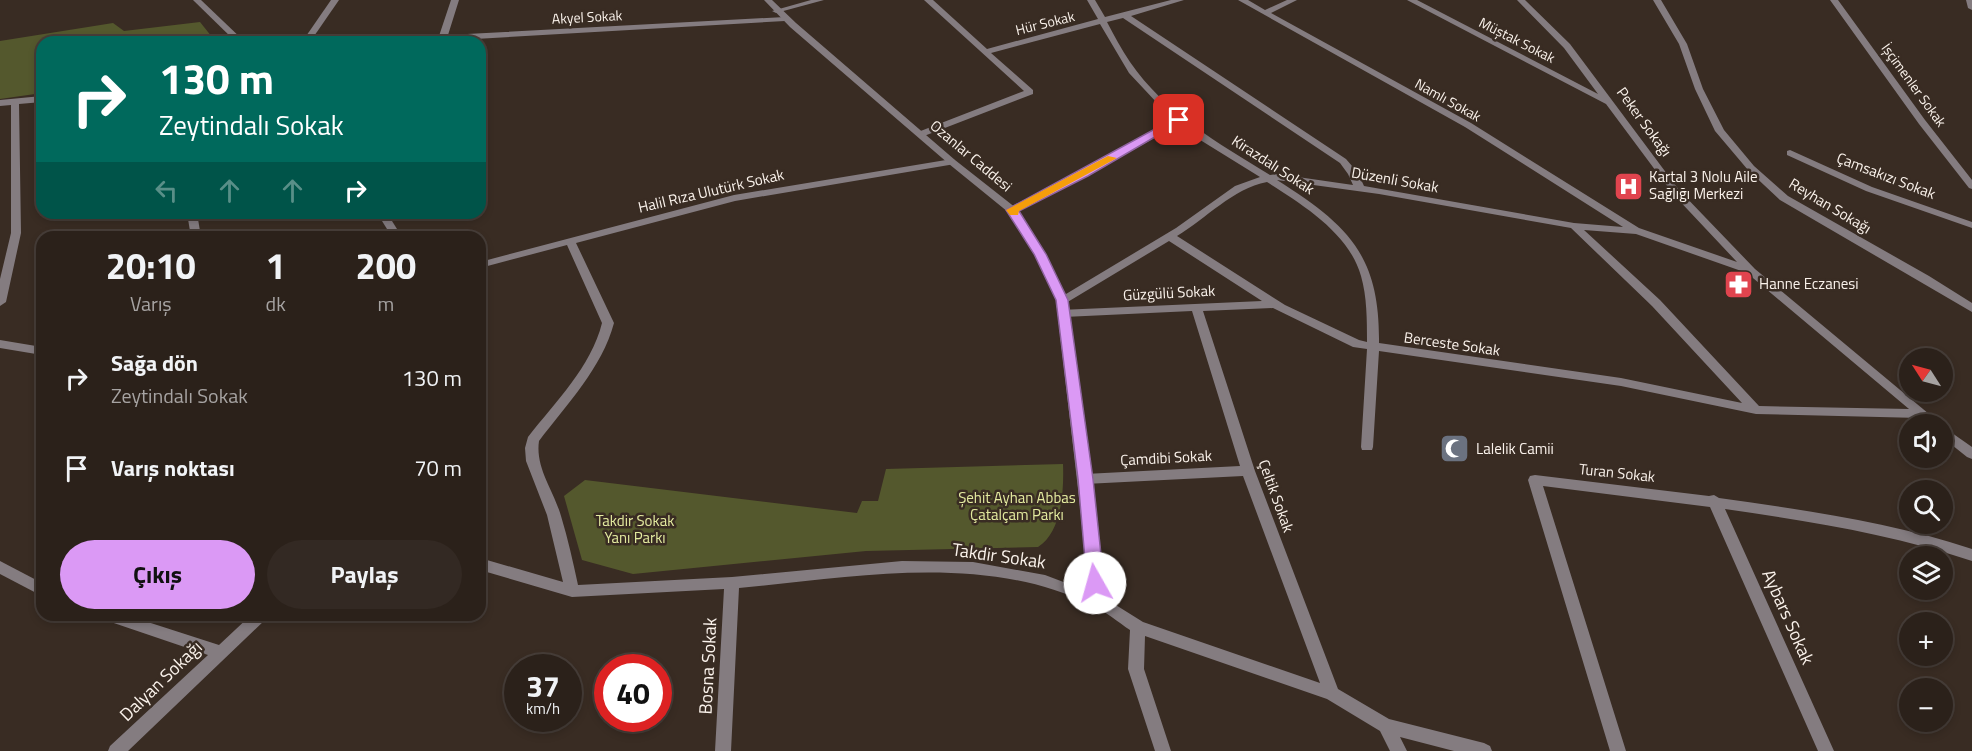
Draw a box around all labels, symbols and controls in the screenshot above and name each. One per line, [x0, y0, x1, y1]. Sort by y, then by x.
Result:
street label: Akyel Sokak [551, 4, 623, 29]
street label: Hür Sokak [1013, 5, 1077, 40]
street label: Müştak Sokak [1476, 11, 1559, 68]
street label: İşçimenler Sokak [1877, 38, 1952, 131]
text: 130 m [159, 46, 274, 110]
icon: right [60, 60, 138, 138]
street label: Namlı Sokak [1411, 73, 1485, 127]
street label: Peker Sokağı [1611, 82, 1678, 161]
pin [1153, 94, 1204, 145]
icon: arrive [1162, 103, 1195, 136]
text: Zeytindalı Sokak [159, 104, 344, 145]
street label: Ozanlar Caddesi [925, 114, 1017, 197]
street label: Kirazdalı Sokak [1227, 129, 1319, 200]
street label: Çamsakızı Sokak [1833, 146, 1939, 205]
street label: Düzenli Sokak [1350, 161, 1440, 198]
street label: Halil Rıza Ulutürk Sokak [636, 163, 786, 219]
place label: Kartal 3 Nolu Aile Sağlığı Merkezi [1649, 165, 1757, 205]
hospital icon: Kartal 3 Nolu Aile Sağlığı Merkezi [1612, 170, 1644, 202]
street label: Reyhan Sokağı [1785, 172, 1876, 239]
icon: left [150, 174, 183, 207]
icon: ahead [213, 174, 246, 207]
icon: ahead [276, 174, 309, 207]
icon: right [339, 174, 372, 207]
text: 20:10 [106, 238, 196, 293]
text: 1 [266, 238, 286, 293]
text: 200 [356, 238, 416, 293]
pharmacy icon: Hanne Eczanesi [1722, 268, 1754, 300]
place label: Hanne Eczanesi [1759, 272, 1859, 295]
street label: Güzgülü Sokak [1122, 279, 1216, 306]
text: Varış [130, 288, 172, 319]
text: dk [266, 288, 286, 319]
text: m [377, 288, 394, 319]
street label: Berceste Sokak [1402, 325, 1502, 362]
text: Sağa dön [111, 346, 198, 380]
north arrow [1899, 348, 1953, 402]
map controls [1899, 348, 1953, 732]
text: 130 m [402, 361, 462, 395]
icon: right [60, 362, 93, 395]
text: Zeytindalı Sokak [111, 380, 248, 411]
button: sound [1899, 414, 1953, 468]
mosque icon: Lalelik Camii [1439, 433, 1471, 465]
place label: Lalelik Camii [1476, 437, 1554, 460]
street label: Çamdibi Sokak [1120, 444, 1212, 471]
text: Varış noktası [111, 451, 235, 485]
text: 70 m [414, 451, 462, 485]
icon: arrive [60, 452, 93, 485]
street label: Çeltik Sokak [1253, 456, 1300, 535]
street label: Turan Sokak [1578, 457, 1656, 488]
button: search [1899, 480, 1953, 534]
park label: Şehit Ayhan Abbas Çatalçam Parkı [958, 486, 1076, 526]
park label: Takdir Sokak Yanı Parkı [596, 509, 674, 549]
street label: Takdir Sokak [950, 536, 1048, 575]
button: Çıkış [60, 540, 255, 609]
button: Paylaş [267, 540, 462, 609]
button: layers [1899, 546, 1953, 600]
position arrow [1063, 551, 1127, 615]
street label: Aybars Sokak [1755, 565, 1822, 669]
button: + [1899, 612, 1953, 666]
street label: Bosna Sokak [691, 616, 724, 715]
street label: Dalyan Sokağı [113, 634, 208, 727]
speed limit sign: 40 [594, 654, 672, 732]
text: 37 [526, 663, 560, 709]
button: − [1899, 678, 1953, 732]
text: km/h [526, 697, 560, 720]

